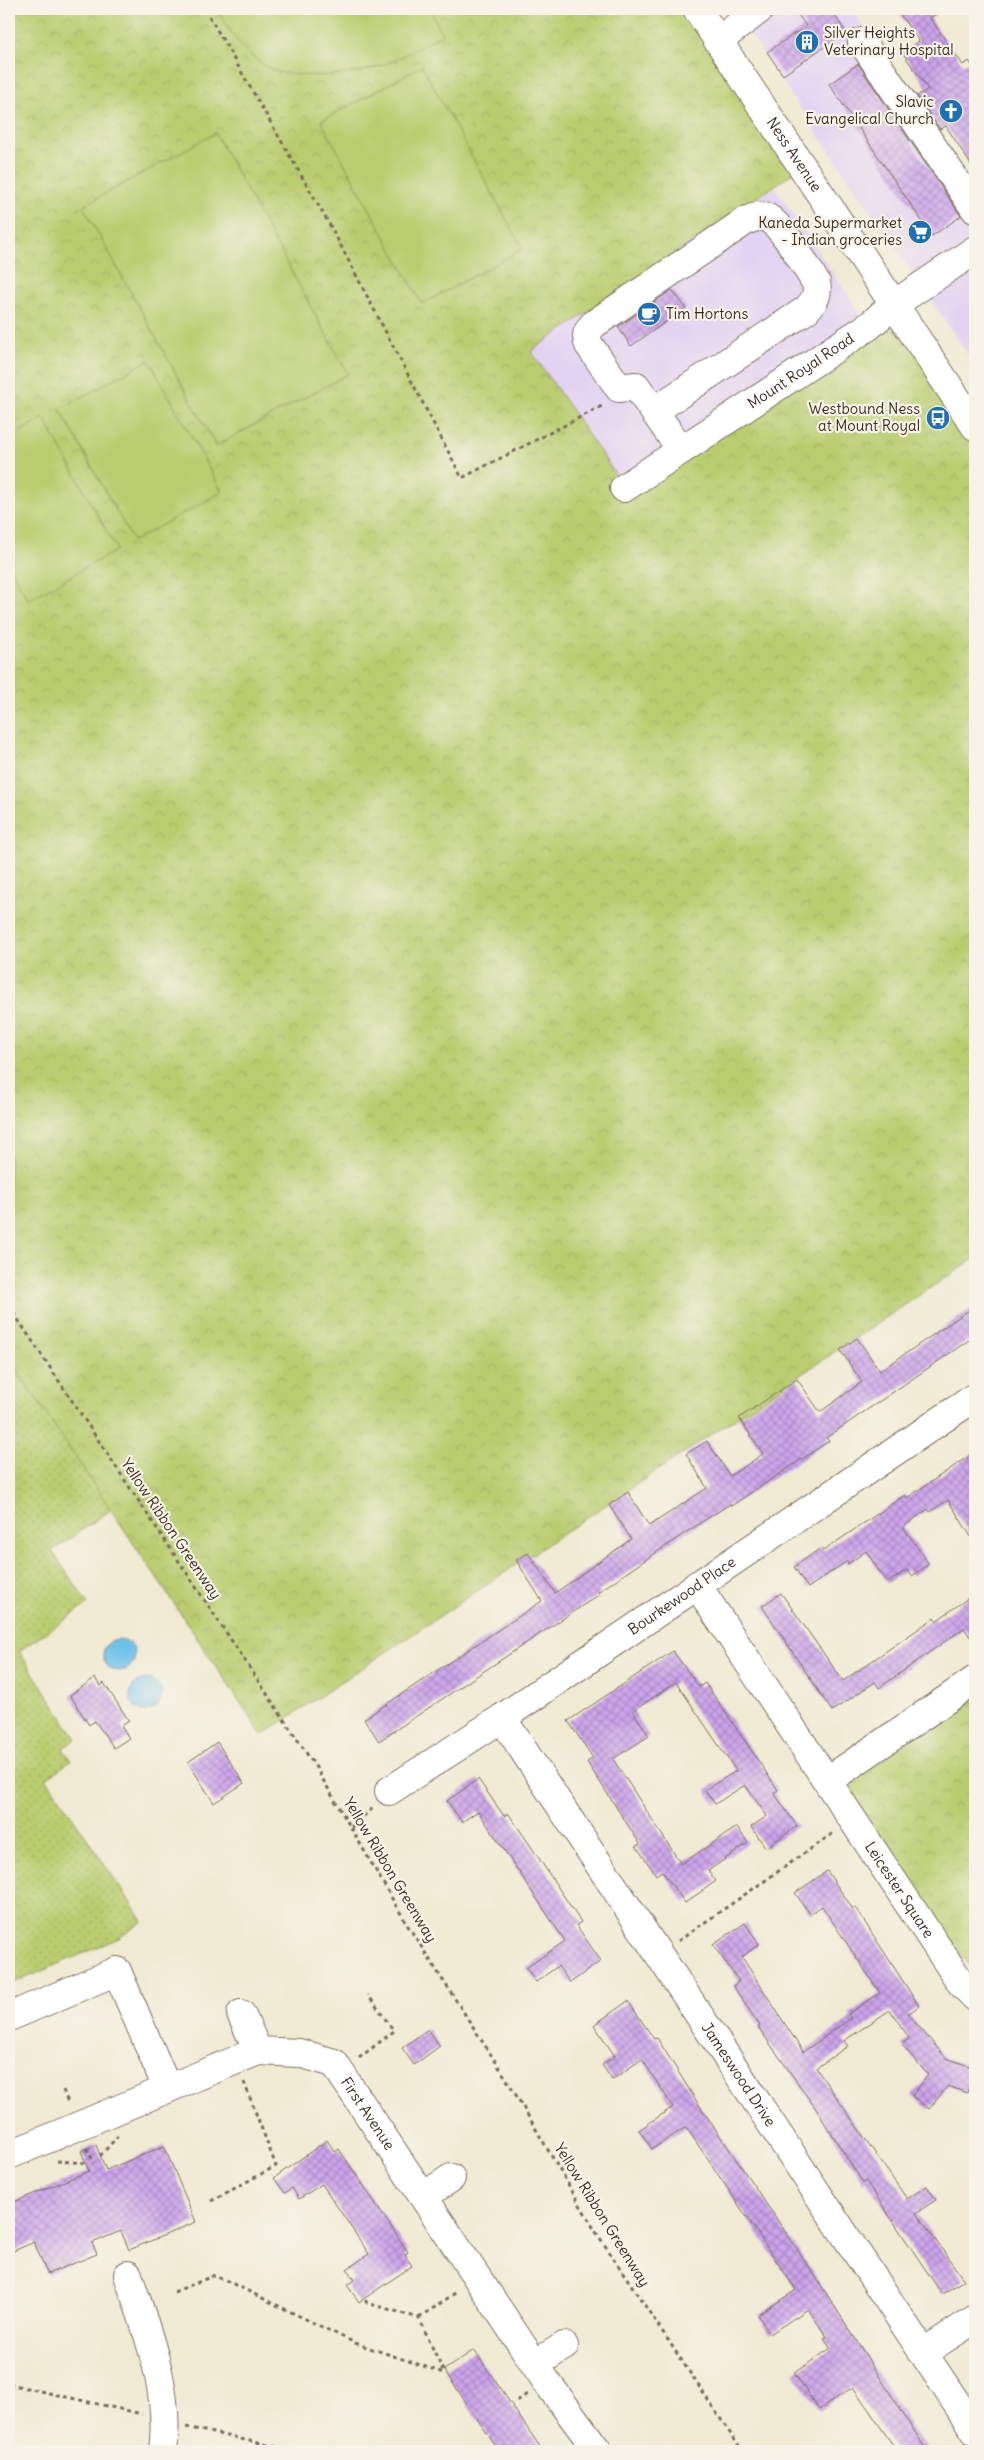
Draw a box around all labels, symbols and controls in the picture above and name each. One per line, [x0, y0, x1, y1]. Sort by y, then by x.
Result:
place label: Silver Heights Veterinary Hospital [824, 23, 954, 59]
building icon: Silver Heights Veterinary Hospital [794, 29, 820, 55]
place label: Slavic Evangelical Church [805, 92, 934, 128]
church icon: Slavic Evangelical Church [938, 98, 964, 124]
street label: Ness Avenue [763, 113, 826, 195]
place label: Kaneda Supermarket - Indian groceries [758, 213, 902, 249]
supermarket icon: Kaneda Supermarket - Indian groceries [907, 219, 933, 245]
cafe icon: Tim Hortons [636, 301, 662, 327]
place label: Tim Hortons [666, 304, 748, 323]
street label: Mount Royal Road [744, 329, 857, 413]
place label: Westbound Ness at Mount Royal [808, 399, 920, 435]
bus stop icon: Westbound Ness at Mount Royal [925, 405, 951, 431]
street label: Yellow Ribbon Greenway [117, 1455, 226, 1603]
street label: Bourkewood Place [624, 1552, 739, 1639]
street label: Yellow Ribbon Greenway [340, 1794, 441, 1946]
street label: Leicester Square [861, 1838, 939, 1942]
street label: Jameswood Drive [698, 2019, 780, 2130]
street label: First Avenue [337, 2073, 399, 2153]
street label: Yellow Ribbon Greenway [550, 2139, 654, 2290]

